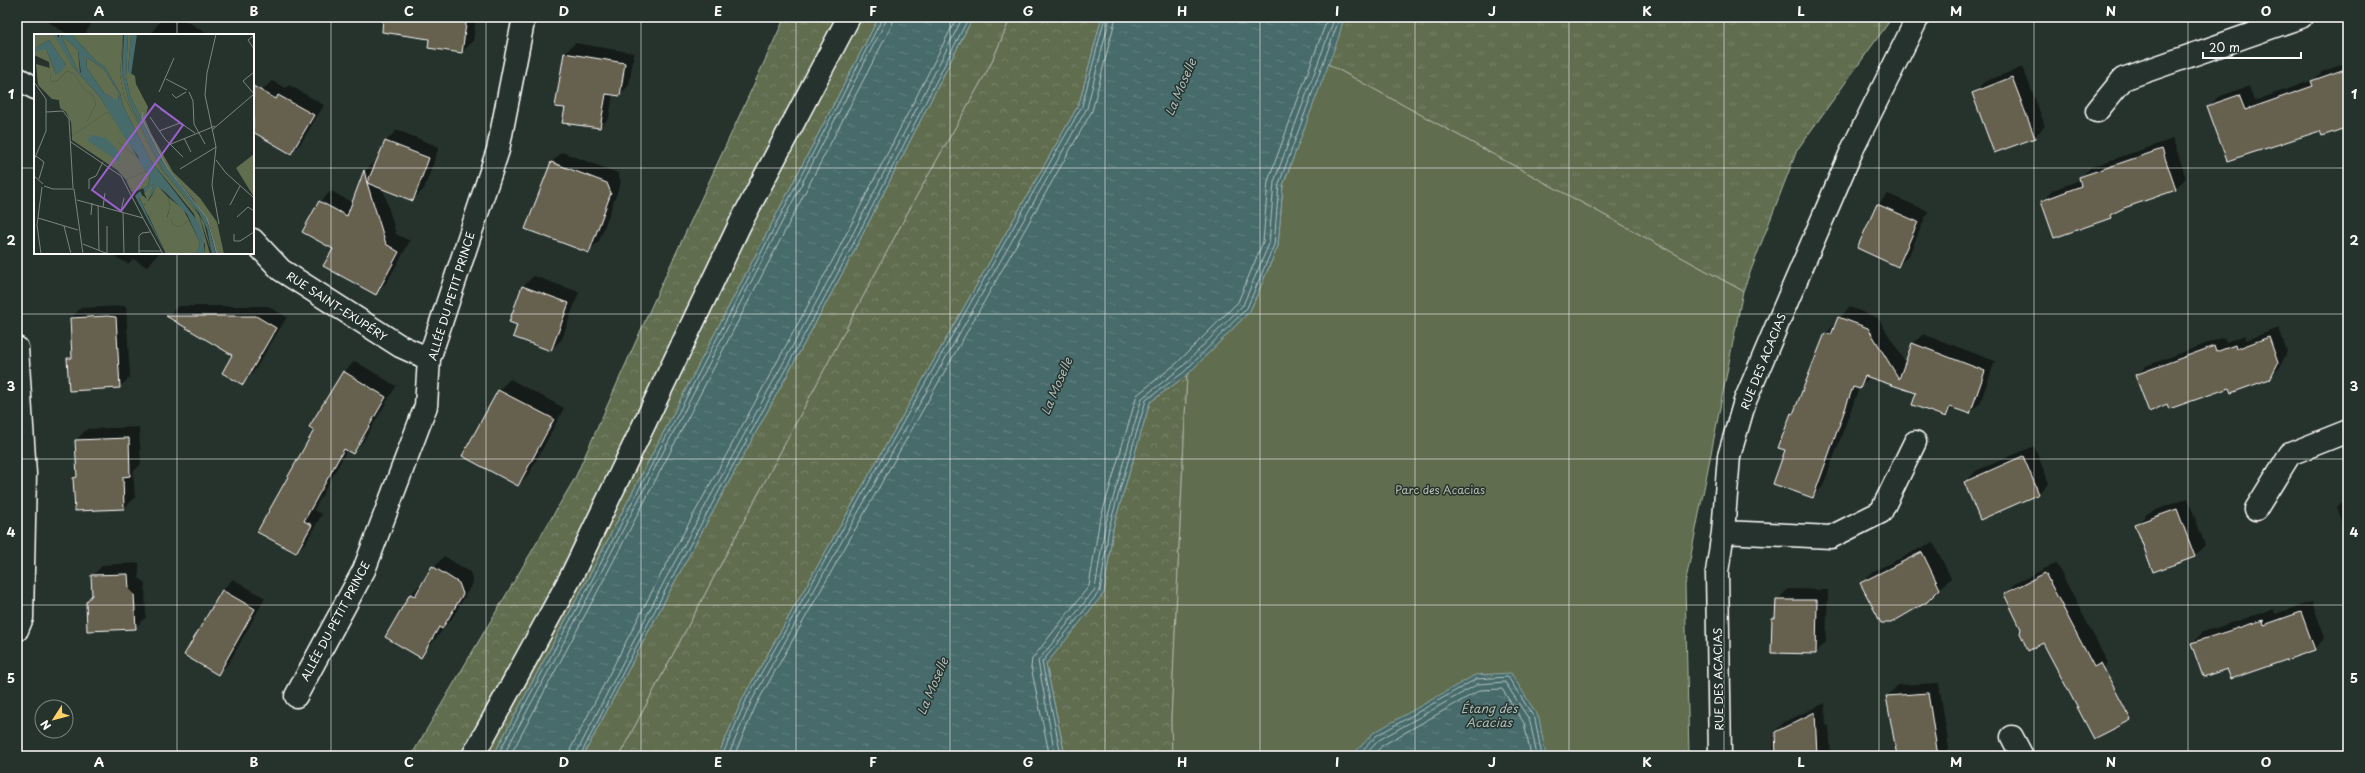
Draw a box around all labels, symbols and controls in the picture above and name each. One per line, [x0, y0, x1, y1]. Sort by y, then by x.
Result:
text: A [94, 1, 104, 20]
text: B [250, 1, 259, 20]
text: C [404, 1, 414, 20]
text: D [559, 1, 569, 20]
text: E [714, 1, 722, 20]
text: F [869, 1, 877, 20]
text: G [1023, 1, 1033, 20]
text: H [1177, 1, 1187, 20]
text: I [1335, 1, 1339, 20]
text: J [1488, 1, 1496, 20]
text: K [1642, 1, 1652, 20]
text: L [1797, 1, 1805, 20]
text: M [1950, 1, 1962, 20]
text: N [2106, 1, 2116, 20]
text: O [2261, 1, 2271, 20]
inset map [34, 34, 254, 254]
scale bar [2203, 34, 2301, 60]
text: 20 m [2209, 38, 2240, 56]
water label: La Moselle [1160, 55, 1200, 118]
text: 1 [8, 84, 14, 103]
text: 1 [2351, 84, 2357, 103]
text: 2 [6, 230, 16, 249]
street label: ALLÉE DU PETIT PRINCE [423, 230, 479, 362]
text: 2 [2349, 230, 2359, 249]
street label: RUE SAINT-EXUPÉRY [283, 267, 391, 345]
street label: RUE DES ACACIAS [1736, 310, 1790, 412]
water label: La Moselle [1036, 354, 1076, 417]
text: 3 [7, 376, 16, 395]
text: 3 [2350, 376, 2359, 395]
park label: Parc des Acacias [1395, 481, 1485, 498]
text: 4 [7, 522, 16, 541]
text: 4 [2350, 522, 2359, 541]
street label: ALLÉE DU PETIT PRINCE [296, 558, 374, 684]
street label: RUE DES ACACIAS [1709, 627, 1727, 731]
water label: La Moselle [912, 654, 952, 717]
text: 5 [7, 668, 15, 687]
text: 5 [2350, 668, 2358, 687]
north arrow [34, 699, 74, 739]
water label: Étang des Acacias [1461, 699, 1519, 731]
text: N [36, 716, 55, 734]
text: A [94, 752, 104, 771]
text: B [250, 752, 259, 771]
text: C [404, 752, 414, 771]
text: D [559, 752, 569, 771]
text: E [714, 752, 722, 771]
text: F [869, 752, 877, 771]
text: G [1023, 752, 1033, 771]
text: H [1177, 752, 1187, 771]
text: I [1335, 752, 1339, 771]
text: J [1488, 752, 1496, 771]
text: K [1642, 752, 1652, 771]
text: L [1797, 752, 1805, 771]
text: M [1950, 752, 1962, 771]
text: N [2106, 752, 2116, 771]
text: O [2261, 752, 2271, 771]

